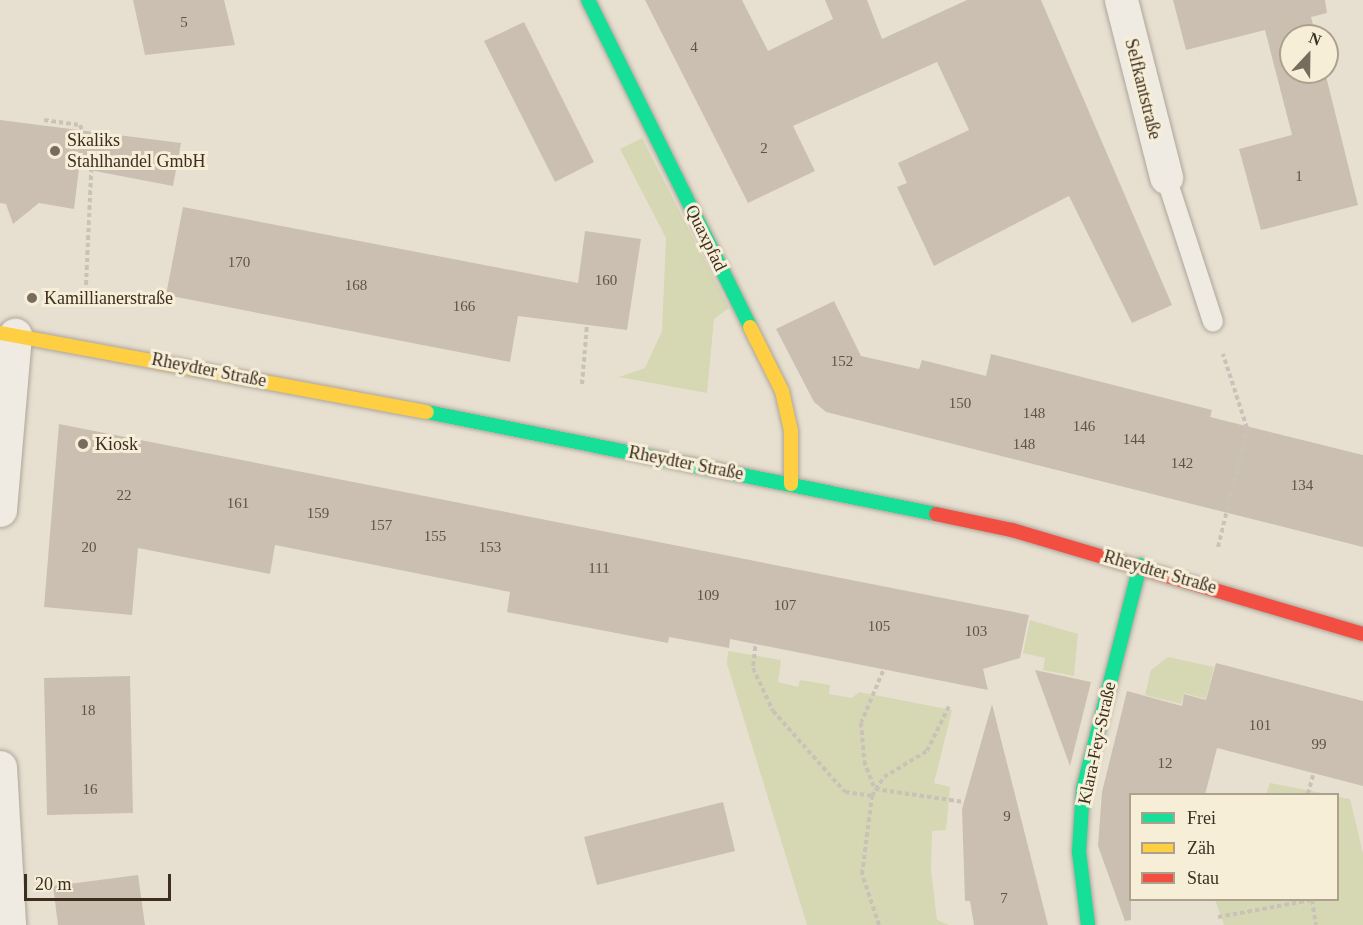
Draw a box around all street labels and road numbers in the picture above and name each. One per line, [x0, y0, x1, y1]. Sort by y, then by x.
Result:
street label: Selfkantstraße [1120, 36, 1166, 142]
street label: Quaxpfad [681, 201, 731, 275]
street label: Rheydter Straße [150, 348, 268, 392]
street label: Rheydter Straße [627, 441, 745, 485]
street label: Rheydter Straße [1101, 546, 1219, 598]
street label: Klara-Fey-Straße [1073, 680, 1121, 806]

